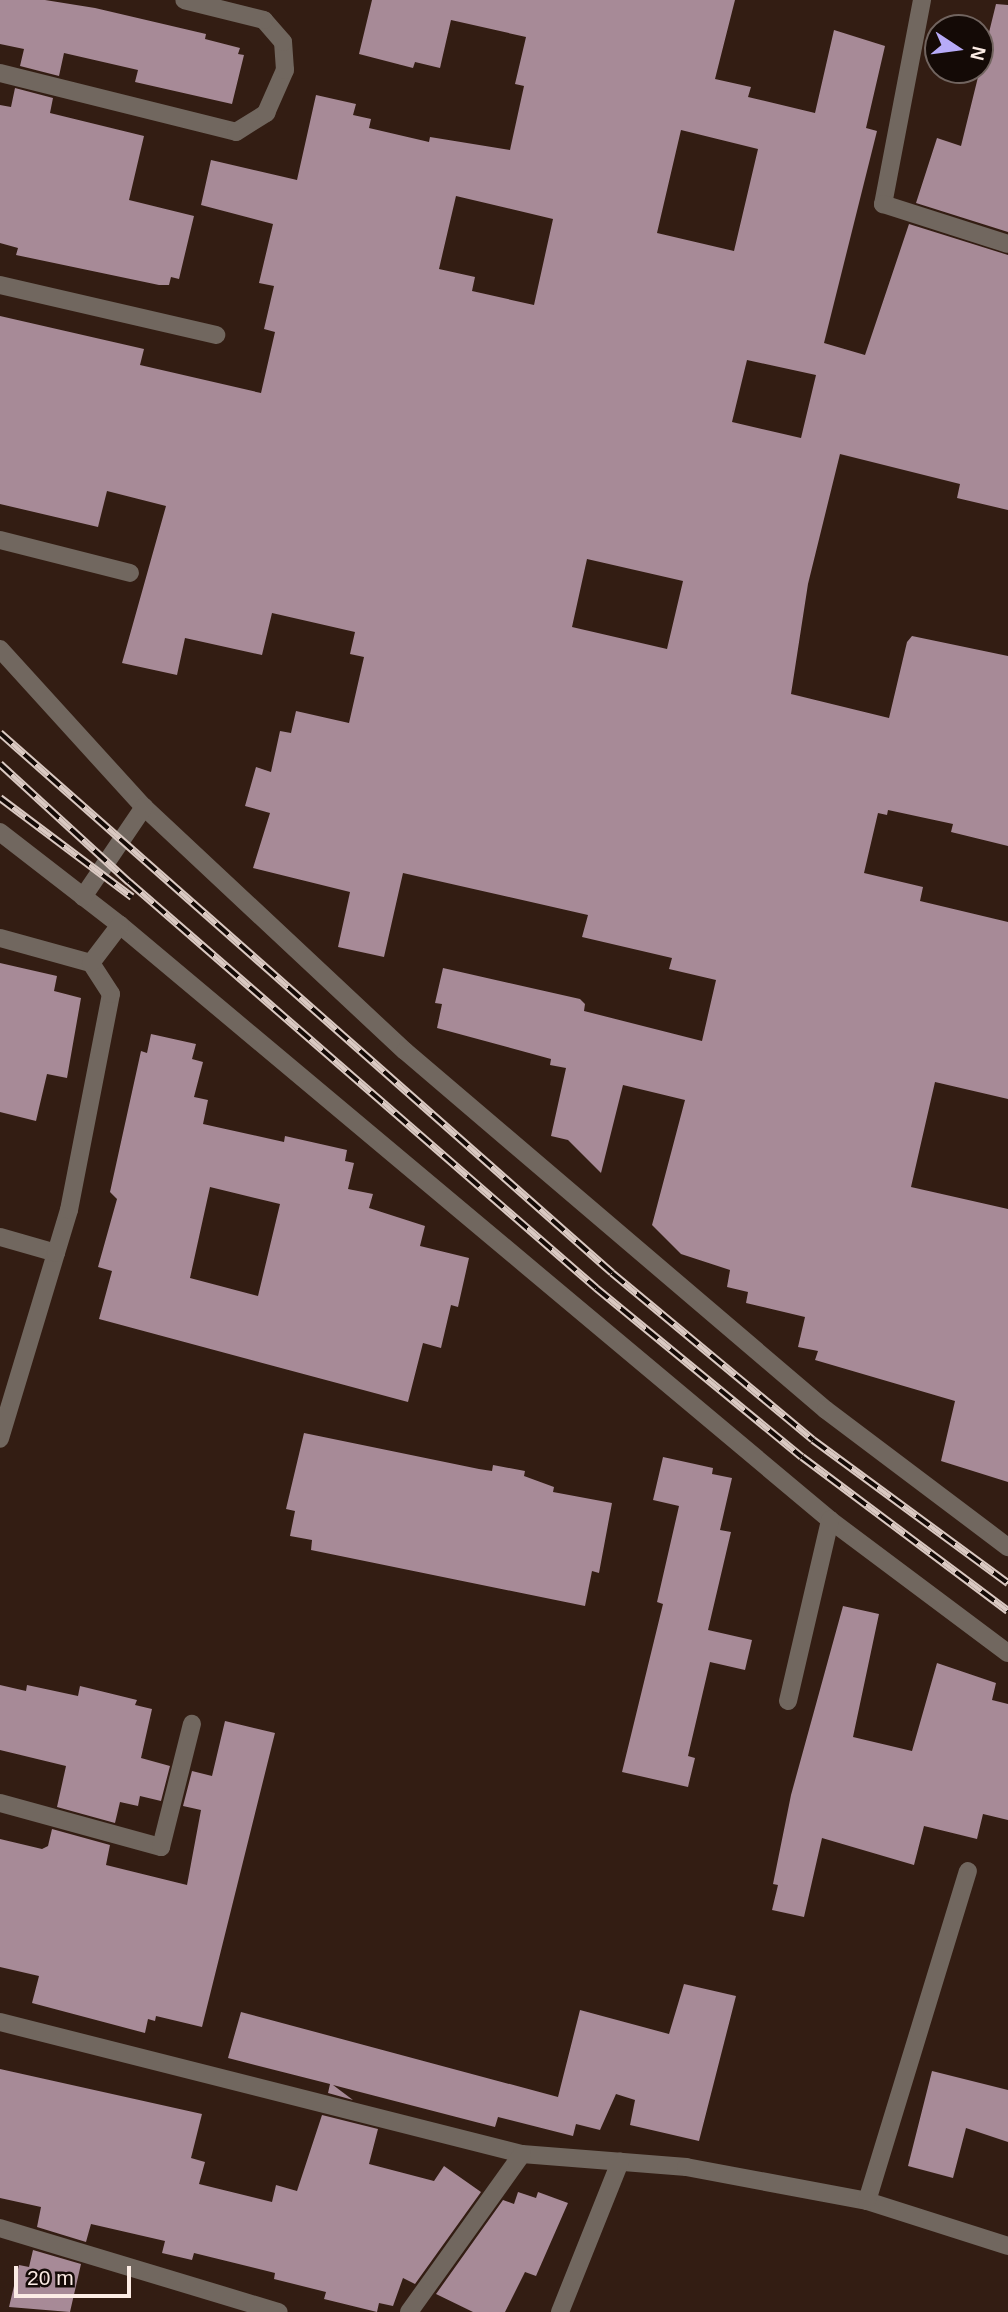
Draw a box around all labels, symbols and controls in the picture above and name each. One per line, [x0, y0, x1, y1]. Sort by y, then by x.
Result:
north arrow [924, 14, 994, 84]
text: N [966, 44, 990, 62]
scale bar [18, 2252, 135, 2296]
text: 20 m [27, 2266, 74, 2289]

